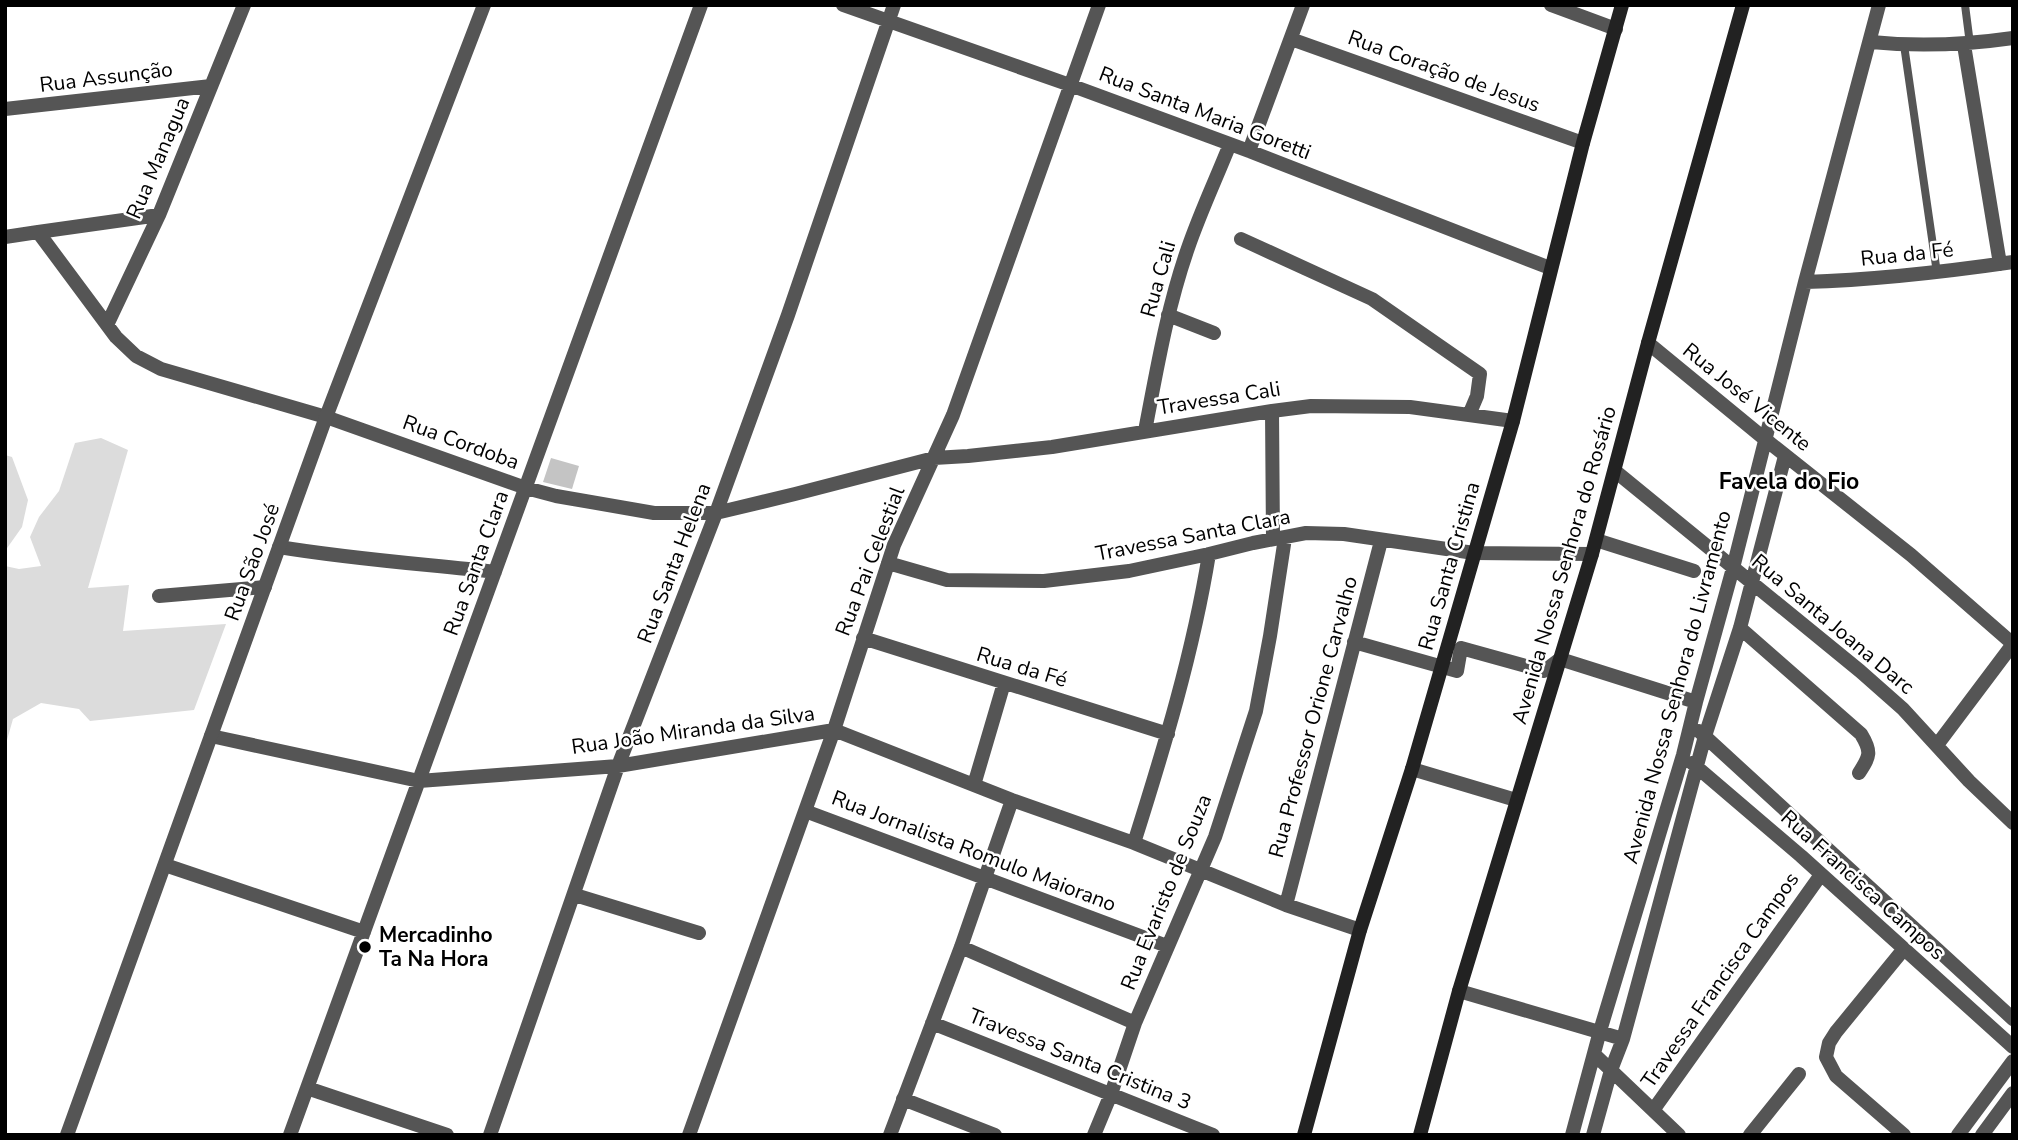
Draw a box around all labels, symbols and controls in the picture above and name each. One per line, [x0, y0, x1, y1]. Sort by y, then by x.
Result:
street label: Rua Coração de Jesus [1344, 23, 1544, 119]
street label: Rua Assunção [38, 55, 174, 99]
street label: Rua Santa Maria Goretti [1095, 60, 1315, 166]
street label: Rua Managua [120, 93, 196, 223]
street label: Rua da Fé [1859, 235, 1955, 273]
street label: Rua Cali [1134, 237, 1182, 321]
street label: Rua José Vicente [1677, 336, 1817, 458]
street label: Travessa Cali [1156, 374, 1282, 422]
street label: Avenida Nossa Senhora do Rosário [1505, 403, 1623, 727]
street label: Rua Cordoba [399, 408, 523, 476]
district label: Favela do Fio [1719, 466, 1859, 497]
street label: Rua Santa Helena [631, 479, 717, 647]
street label: Rua Santa Cristina [1412, 479, 1486, 653]
street label: Rua Pai Celestial [829, 482, 912, 640]
street label: Rua Santa Clara [437, 487, 515, 639]
street label: Rua São José [218, 499, 286, 625]
street label: Travessa Santa Clara [1093, 502, 1293, 568]
street label: Avenida Nossa Senhora do Livramento [1616, 507, 1738, 867]
street label: Rua Santa Joana Darc [1746, 548, 1920, 700]
street label: Rua Professor Orione Carvalho [1262, 573, 1364, 861]
street label: Rua da Fé [973, 640, 1071, 694]
street label: Rua João Miranda da Silva [570, 699, 816, 761]
street label: Rua Jornalista Romulo Maiorano [828, 784, 1120, 918]
street label: Rua Evaristo de Souza [1114, 790, 1218, 994]
street label: Rua Francisca Campos [1775, 804, 1951, 966]
street label: Travessa Francisca Campos [1635, 866, 1805, 1094]
place label: Mercadinho Ta Na Hora [379, 921, 493, 973]
marker: Mercadinho Ta Na Hora [357, 939, 373, 955]
street label: Travessa Santa Cristina 3 [965, 1001, 1195, 1117]

